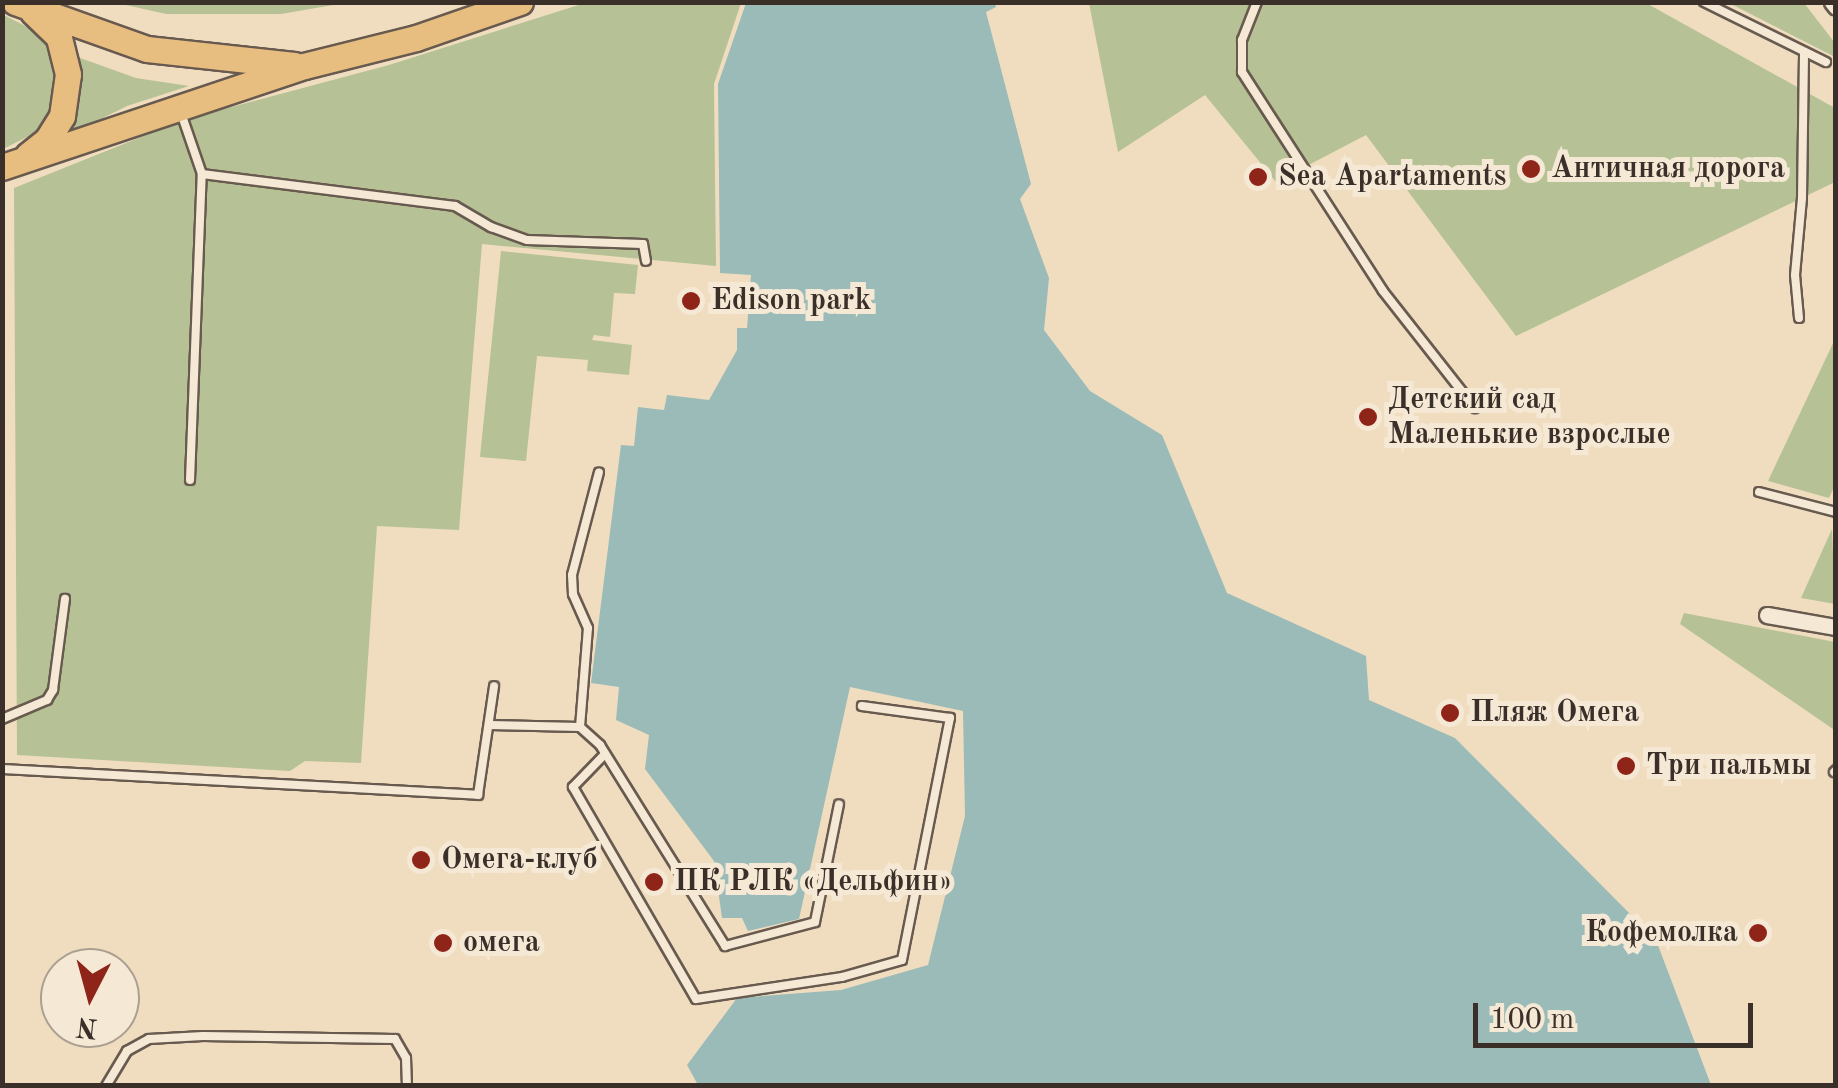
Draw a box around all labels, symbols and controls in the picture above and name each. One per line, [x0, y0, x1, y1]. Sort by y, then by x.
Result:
place label: Античная дорога [1551, 151, 1785, 187]
marker: Античная дорога [1520, 158, 1542, 180]
place label: Sea Apartaments [1278, 159, 1506, 195]
marker: Sea Apartaments [1247, 166, 1269, 188]
place label: Edison park [711, 283, 871, 319]
marker: Edison park [680, 290, 702, 312]
place label: Детский сад Маленькие взрослые [1388, 382, 1671, 452]
marker: Детский сад Маленькие взрослые [1357, 406, 1379, 428]
place label: Пляж Омега [1470, 695, 1639, 731]
marker: Пляж Омега [1439, 702, 1461, 724]
place label: Три пальмы [1646, 748, 1812, 784]
marker: Три пальмы [1615, 755, 1637, 777]
place label: Омега-клуб [441, 842, 598, 878]
marker: Омега-клуб [410, 849, 432, 871]
place label: ПК РЛК «Дельфин» [674, 864, 953, 900]
marker: ПК РЛК «Дельфин» [643, 871, 665, 893]
place label: Кофемолка [1585, 915, 1738, 951]
marker: Кофемолка [1747, 922, 1769, 944]
place label: омега [463, 925, 540, 961]
marker: омега [432, 932, 454, 954]
north arrow [40, 948, 140, 1048]
scale bar [1478, 983, 1758, 1045]
text: 100 m [1490, 1005, 1574, 1035]
text: N [75, 1011, 99, 1041]

